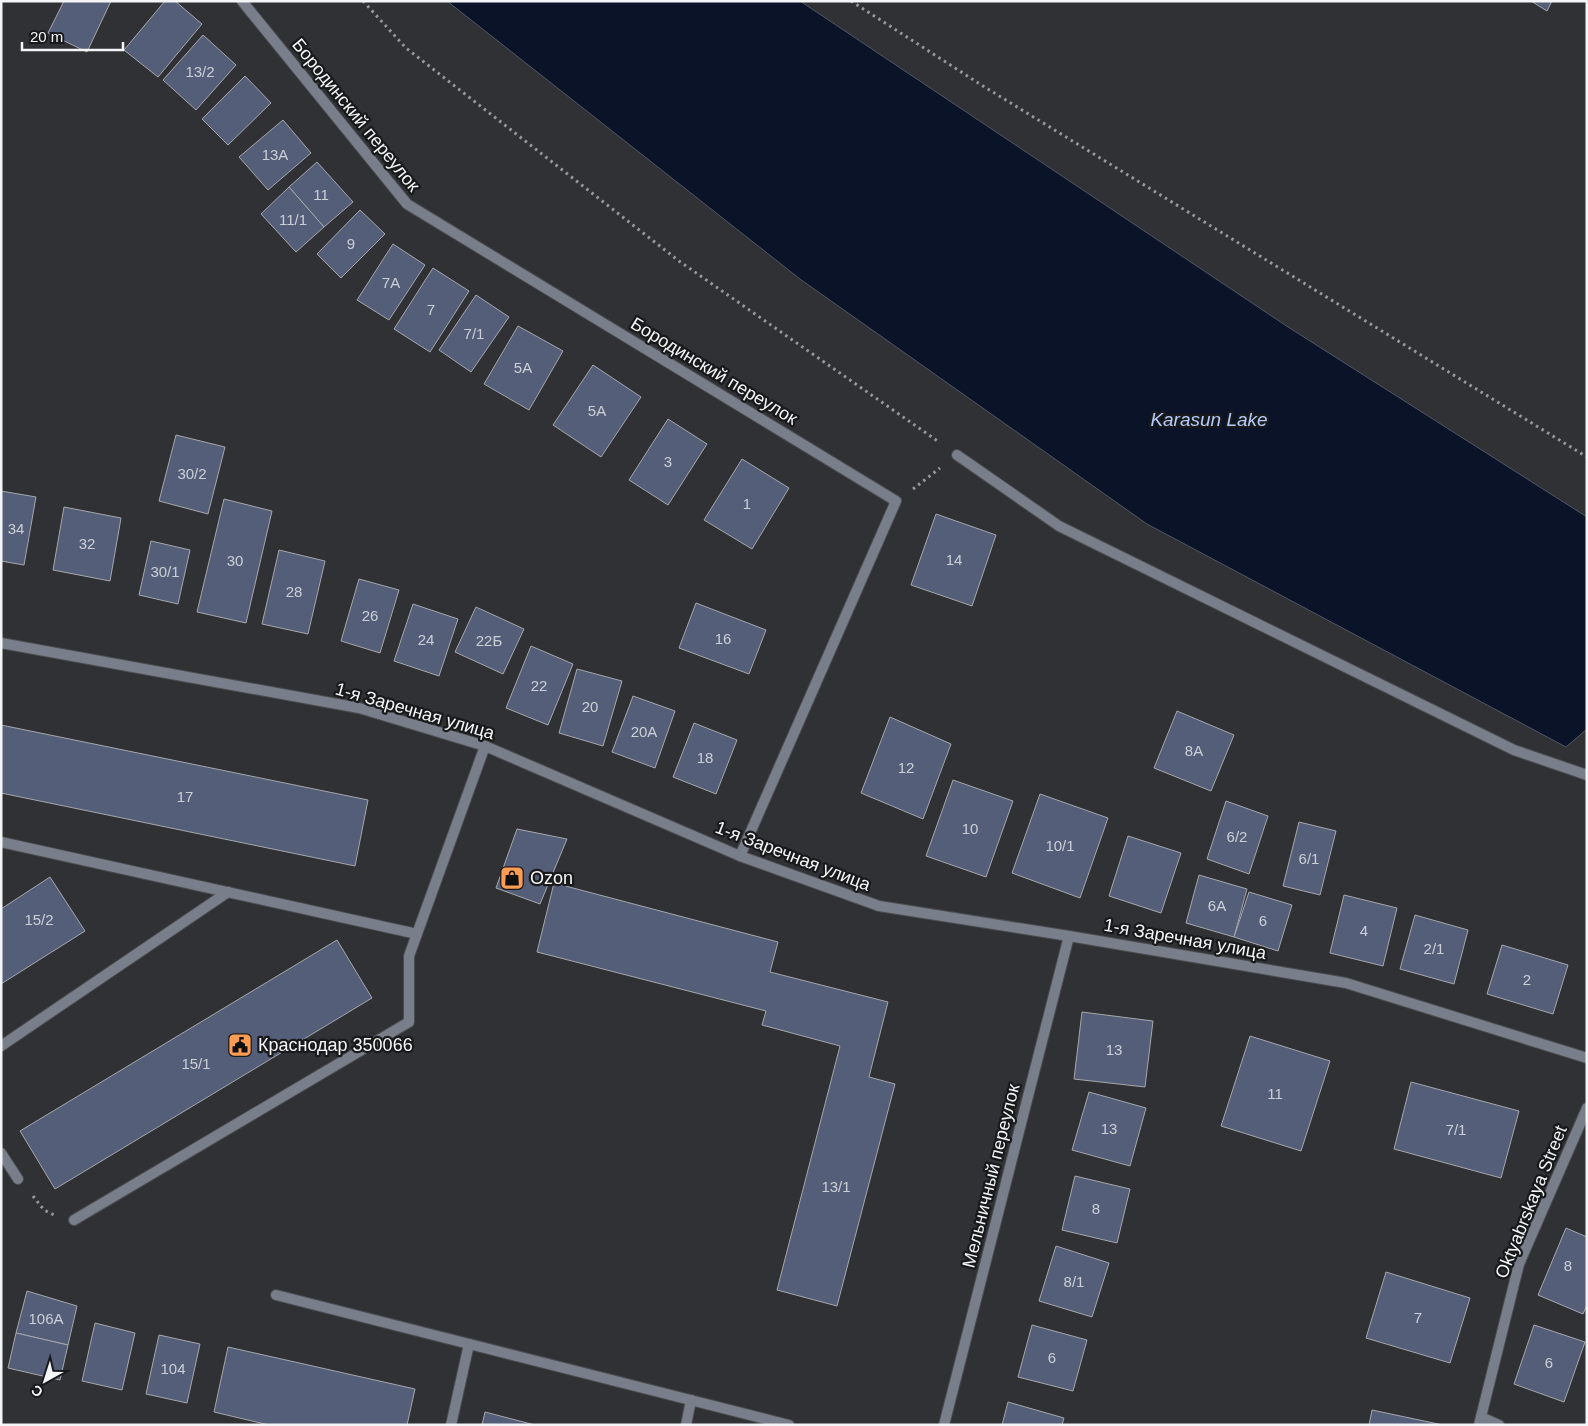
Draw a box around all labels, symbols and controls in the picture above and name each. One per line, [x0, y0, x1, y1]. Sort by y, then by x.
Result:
scale bar [22, 20, 124, 52]
text: 20 m [30, 28, 63, 45]
street label: Бородинский переулок [288, 35, 424, 195]
house number: 13/2 [185, 63, 215, 80]
house number: 13А [262, 146, 288, 163]
house number: 11 [313, 186, 329, 203]
house number: 11/1 [279, 211, 307, 228]
house number: 9 [347, 235, 355, 252]
house number: 7А [382, 274, 400, 291]
house number: 7 [427, 301, 435, 318]
street label: Бородинский переулок [627, 313, 801, 429]
house number: 7/1 [464, 325, 484, 342]
house number: 5А [514, 359, 532, 376]
house number: 5А [588, 402, 606, 419]
water label: Karasun Lake [1150, 409, 1268, 430]
house number: 3 [664, 453, 672, 470]
house number: 30/2 [177, 465, 207, 482]
house number: 1 [743, 495, 751, 512]
house number: 34 [8, 520, 24, 537]
house number: 32 [79, 535, 95, 552]
house number: 14 [946, 551, 962, 568]
house number: 30 [227, 552, 243, 569]
house number: 30/1 [150, 563, 180, 580]
house number: 28 [286, 583, 302, 600]
house number: 26 [362, 607, 378, 624]
house number: 16 [715, 630, 731, 647]
house number: 24 [418, 631, 434, 648]
house number: 22Б [476, 632, 502, 649]
house number: 22 [531, 677, 547, 694]
street label: 1-я Заречная улица [333, 679, 498, 744]
house number: 20 [582, 698, 598, 715]
house number: 20А [631, 723, 657, 740]
house number: 8А [1185, 742, 1203, 759]
house number: 18 [697, 749, 713, 766]
house number: 12 [898, 759, 914, 776]
house number: 17 [177, 788, 193, 805]
street label: 1-я Заречная улица [713, 817, 874, 895]
house number: 10 [962, 820, 978, 837]
house number: 6/2 [1227, 828, 1247, 845]
house number: 10/1 [1045, 837, 1075, 854]
house number: 6/1 [1299, 850, 1319, 867]
shop icon: Ozon [499, 865, 525, 891]
place label: Ozon [530, 868, 573, 888]
house number: 6А [1208, 897, 1226, 914]
house number: 15/2 [24, 911, 54, 928]
house number: 6 [1259, 912, 1267, 929]
street label: 1-я Заречная улица [1102, 915, 1269, 963]
house number: 4 [1360, 922, 1368, 939]
house number: 2/1 [1424, 940, 1444, 957]
house number: 2 [1523, 971, 1531, 988]
public building icon: Краснодар 350066 [227, 1032, 253, 1058]
place label: Краснодар 350066 [258, 1035, 413, 1055]
house number: 13 [1106, 1041, 1122, 1058]
house number: 15/1 [181, 1055, 211, 1072]
street label: Мельничный переулок [958, 1082, 1024, 1270]
house number: 11 [1267, 1085, 1283, 1102]
house number: 13 [1101, 1120, 1117, 1137]
house number: 7/1 [1446, 1121, 1466, 1138]
street label: Oktyabrskaya Street [1491, 1123, 1571, 1281]
house number: 13/1 [821, 1178, 851, 1195]
house number: 8 [1092, 1200, 1100, 1217]
house number: 8 [1564, 1257, 1572, 1274]
house number: 8/1 [1064, 1273, 1084, 1290]
house number: 7 [1414, 1309, 1422, 1326]
house number: 106А [28, 1310, 64, 1327]
house number: 6 [1048, 1349, 1056, 1366]
house number: 6 [1545, 1354, 1553, 1371]
north arrow [20, 1356, 70, 1406]
house number: 104 [160, 1360, 186, 1377]
text: С [28, 1382, 46, 1401]

